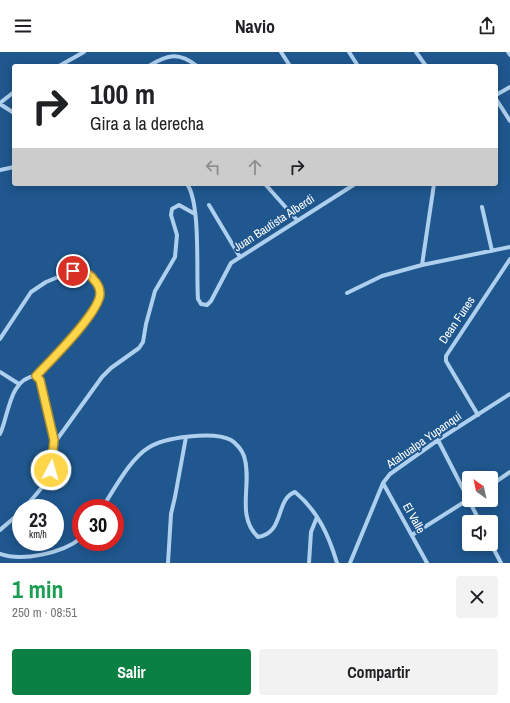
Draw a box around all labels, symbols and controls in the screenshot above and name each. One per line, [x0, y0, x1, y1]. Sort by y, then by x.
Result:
text: Navio [235, 14, 275, 39]
icon: menu [12, 15, 34, 37]
icon: share [476, 15, 498, 37]
text: 100 m [90, 75, 155, 113]
icon: right [24, 80, 76, 132]
text: Gira a la derecha [90, 111, 204, 136]
icon: left [202, 156, 224, 178]
icon: ahead [244, 156, 266, 178]
icon: right [286, 156, 308, 178]
street label: Juan Bautista Alberdi [230, 191, 318, 255]
pin [56, 254, 90, 288]
icon: arrive [62, 260, 84, 282]
street label: Dean Funes [435, 293, 479, 347]
street label: Atahualpa Yupanqui [382, 408, 465, 473]
position arrow [30, 449, 72, 491]
north arrow [462, 471, 498, 507]
map controls [462, 471, 498, 551]
speed limit sign: 30 [72, 499, 124, 551]
street label: El Valle [399, 500, 429, 536]
text: 23 [29, 506, 47, 533]
button: sound [462, 515, 498, 551]
text: km/h [29, 528, 47, 541]
text: 1 min [12, 573, 63, 605]
button: close [456, 576, 498, 618]
text: 250 m · 08:51 [12, 604, 77, 621]
button: Salir [12, 649, 251, 695]
button: Compartir [259, 649, 498, 695]

